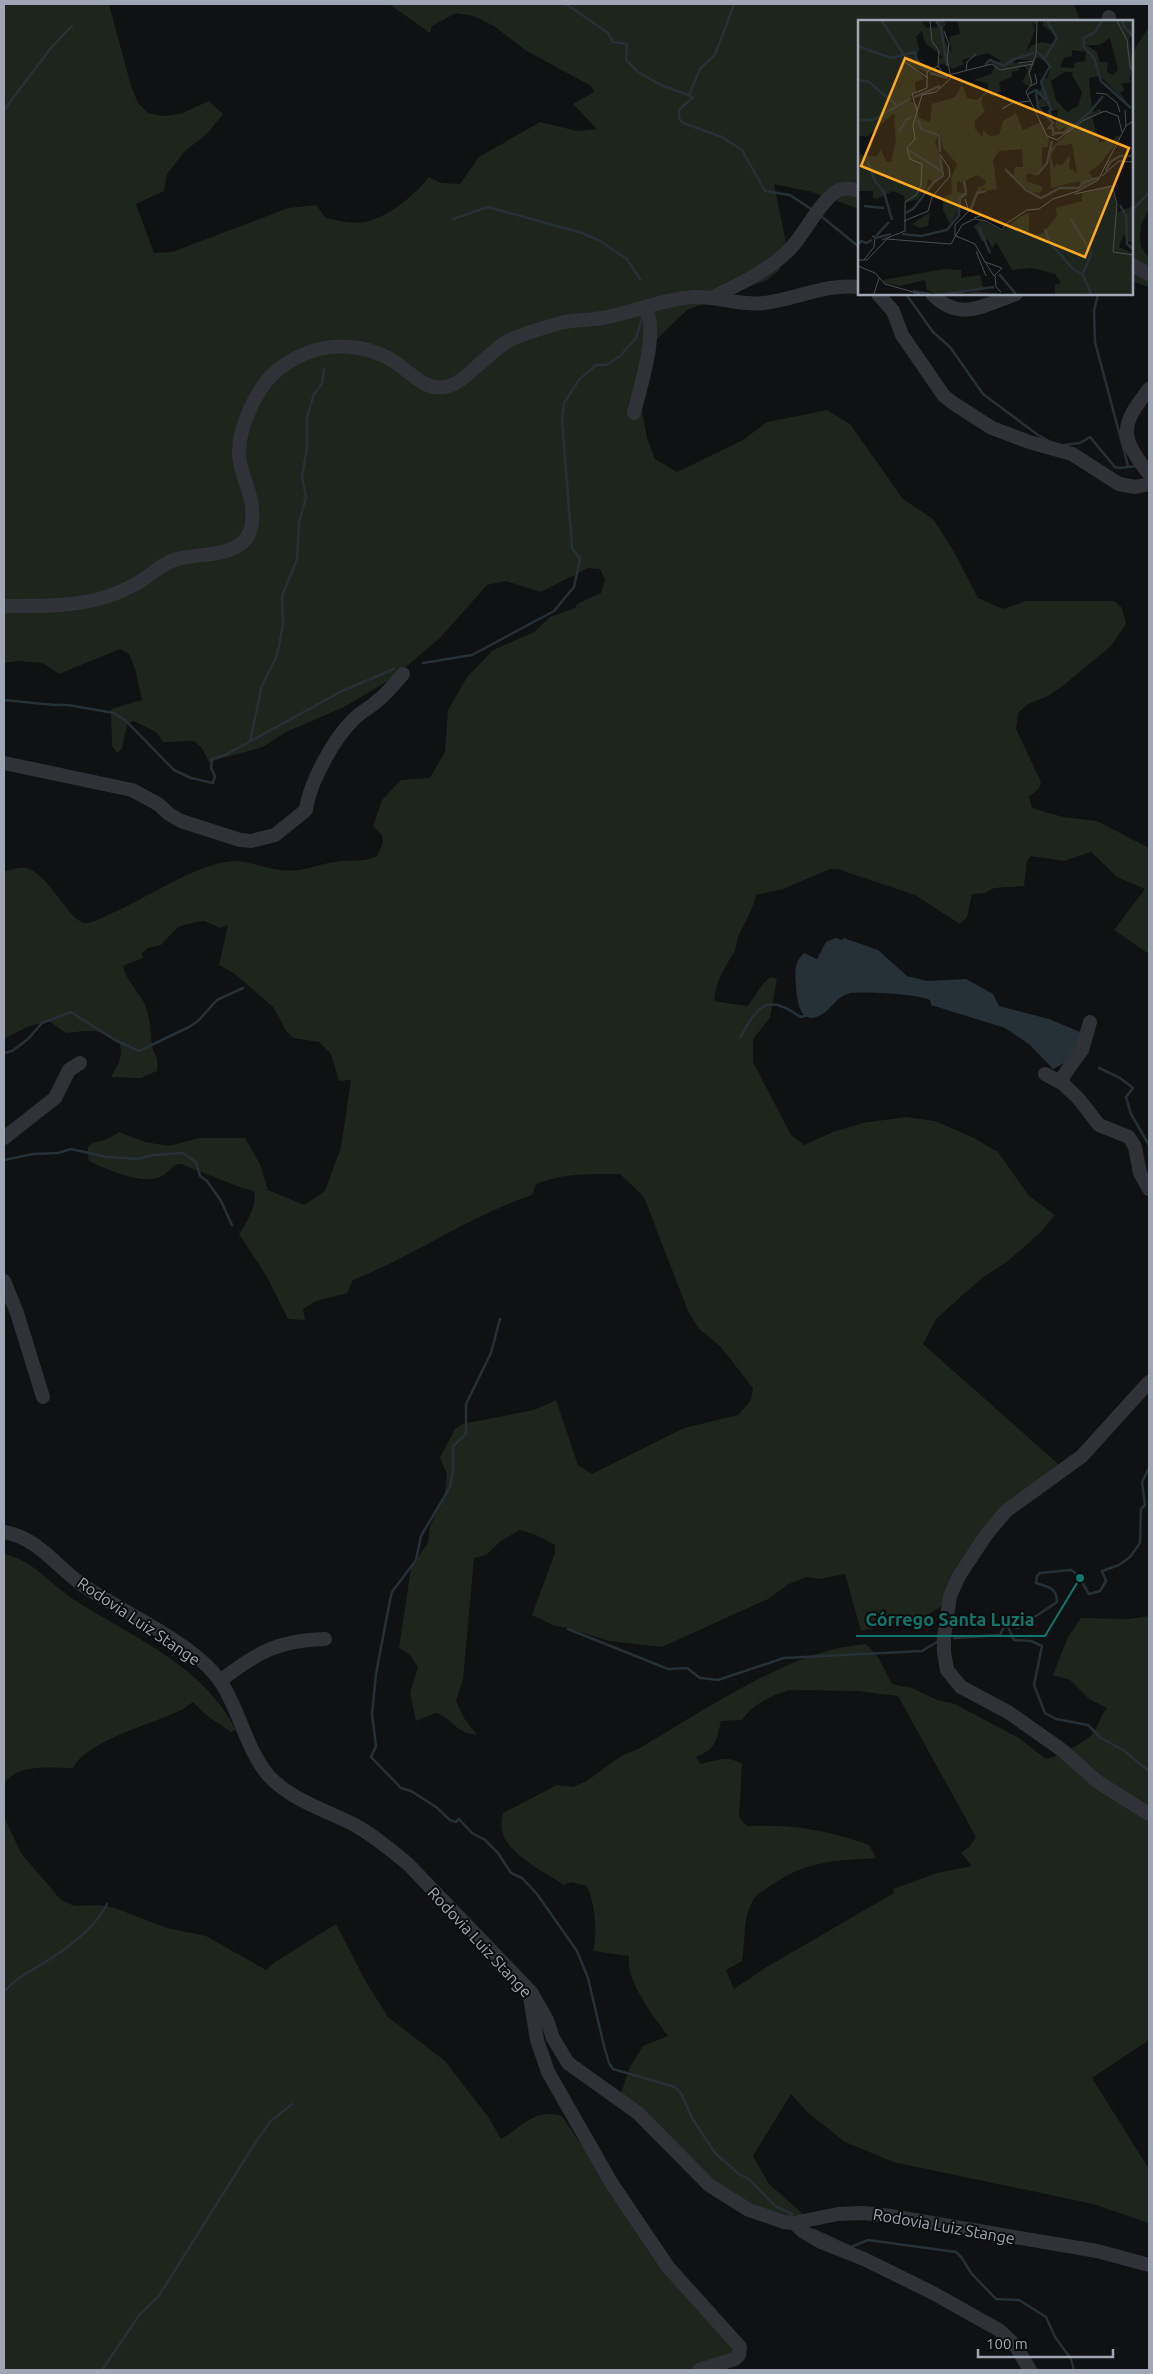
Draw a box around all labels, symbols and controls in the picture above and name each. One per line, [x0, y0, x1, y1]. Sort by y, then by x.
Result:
inset map [858, 20, 1133, 295]
street label: Rodovia Luiz Stange [74, 1573, 204, 1669]
callout: Córrego Santa Luzia [856, 1603, 1045, 1636]
text: Córrego Santa Luzia [865, 1609, 1035, 1629]
street label: Rodovia Luiz Stange [424, 1883, 536, 2001]
street label: Rodovia Luiz Stange [872, 2205, 1016, 2247]
scale bar [978, 2326, 1113, 2358]
text: 100 m [986, 2335, 1028, 2352]

